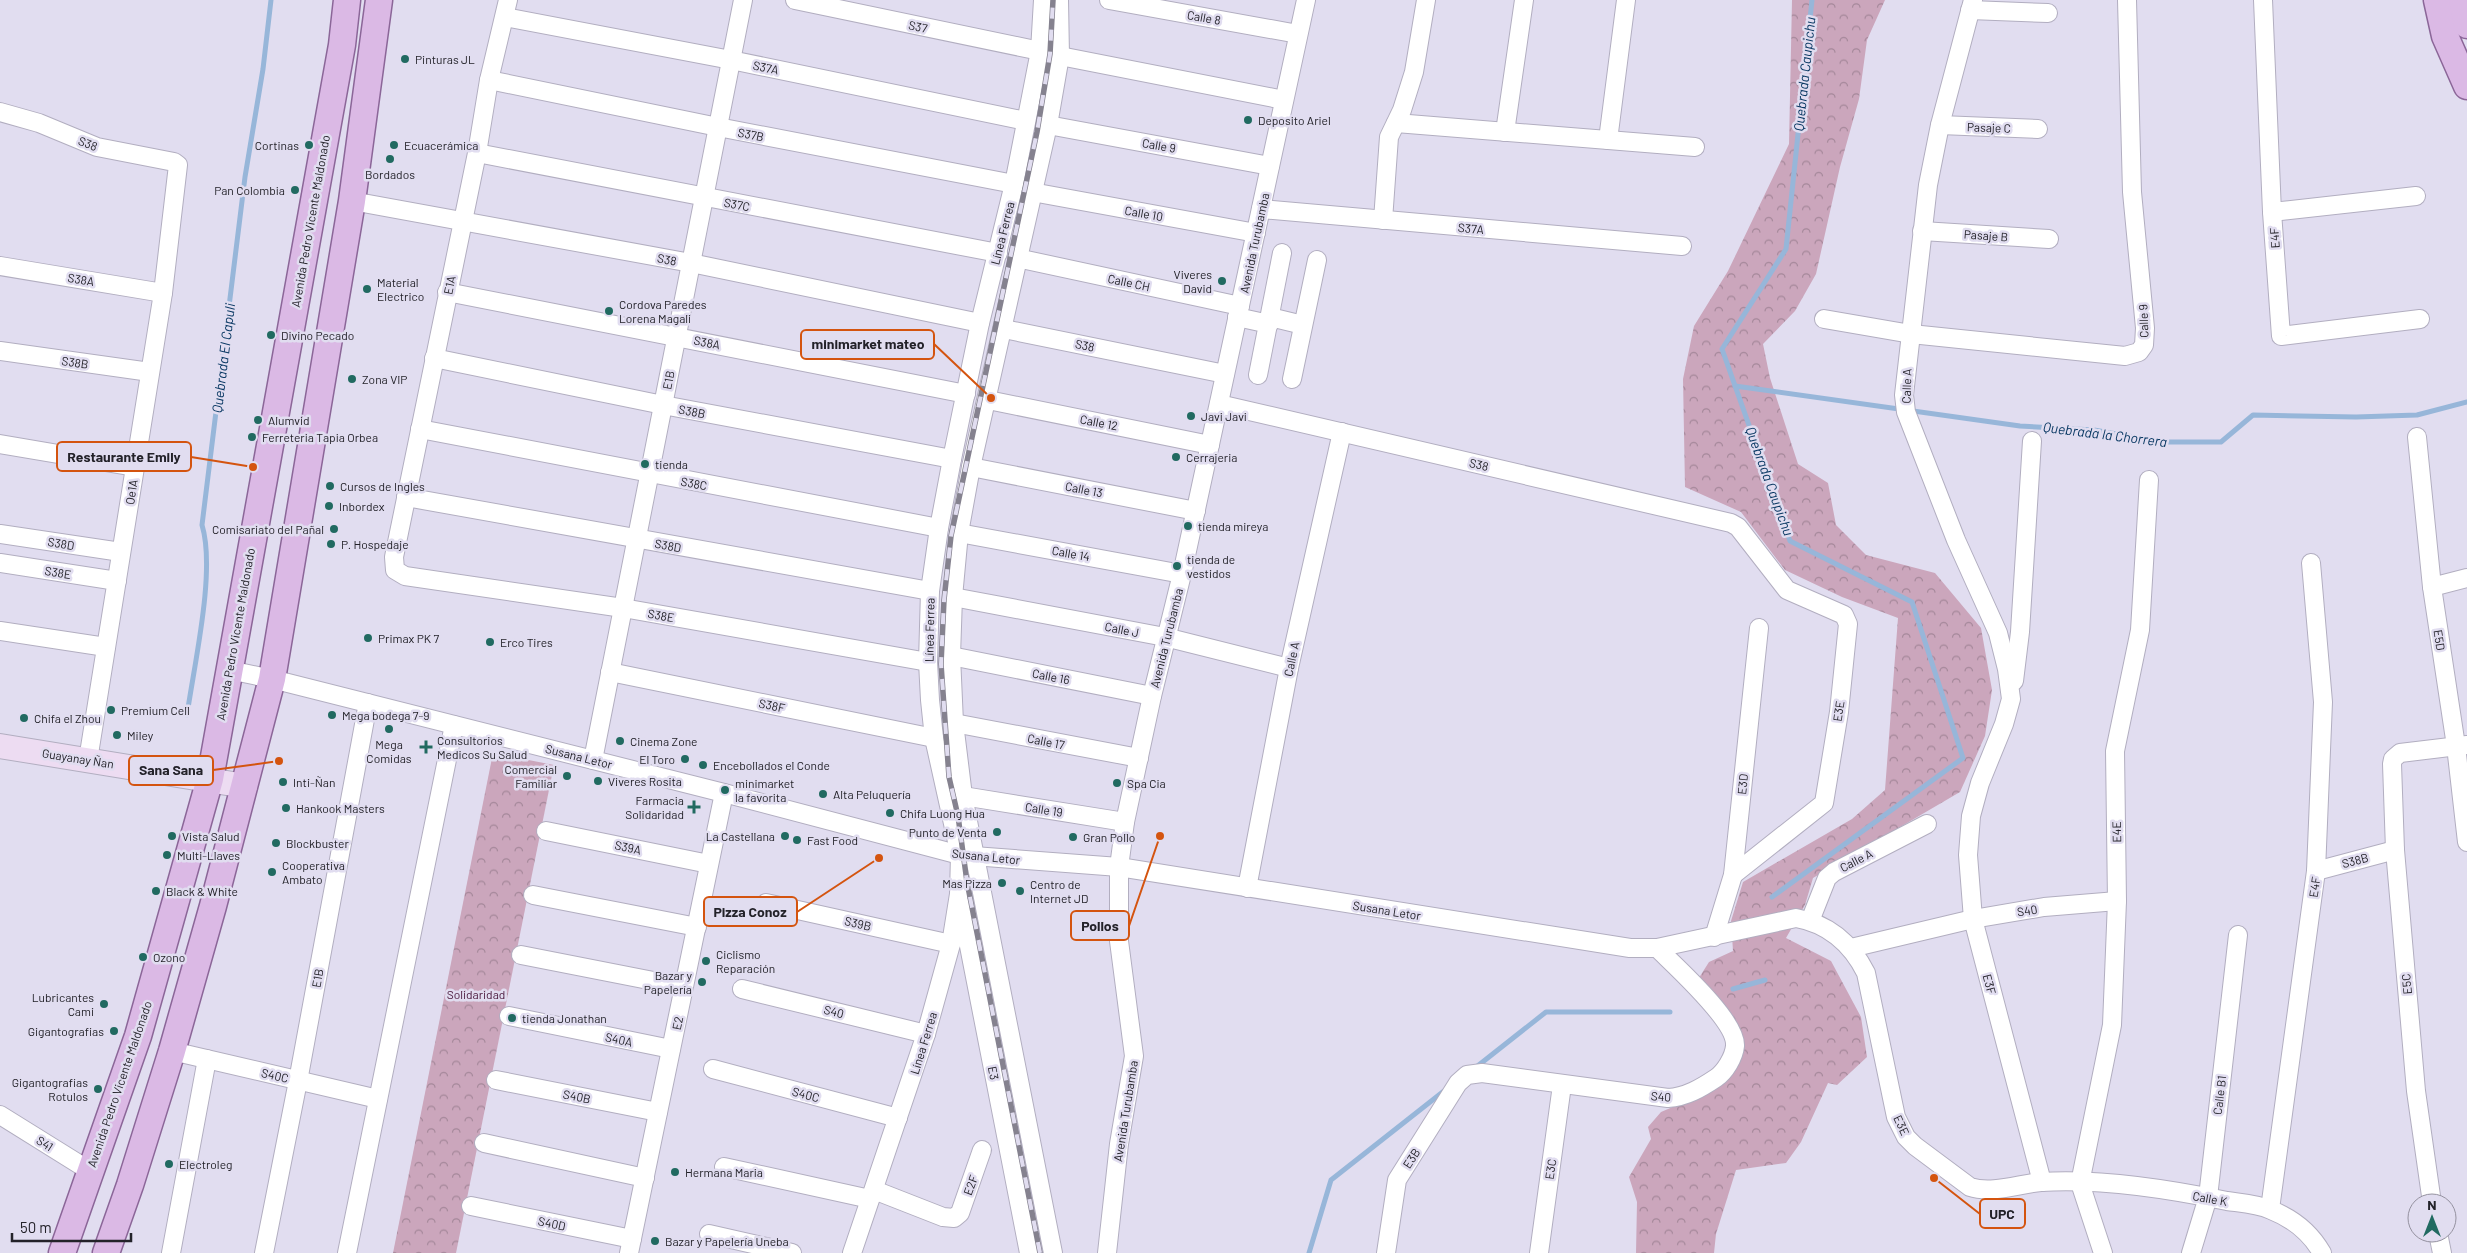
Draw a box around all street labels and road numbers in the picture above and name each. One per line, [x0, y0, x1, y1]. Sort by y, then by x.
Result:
street label: Calle 8 [1186, 7, 1222, 27]
street label: S37 [907, 17, 929, 35]
street label: S37A [752, 57, 780, 77]
street label: Pasaje C [1967, 119, 2011, 135]
street label: S37B [737, 125, 765, 143]
street label: S38 [76, 133, 100, 153]
street label: Avenida Pedro Vicente Maldonado [288, 134, 332, 308]
street label: Calle 9 [1141, 135, 1177, 155]
street label: Avenida Turubamba [1237, 192, 1271, 294]
street label: S37C [723, 195, 751, 213]
street label: Línea Ferrea [987, 200, 1017, 266]
street label: Calle 10 [1124, 203, 1164, 223]
street label: S37A [1457, 220, 1485, 236]
street label: Pasaje B [1963, 226, 2009, 244]
street label: E4F [2266, 227, 2282, 249]
street label: S38 [656, 250, 678, 268]
street label: S38A [67, 270, 95, 288]
street label: Calle CH [1107, 271, 1151, 293]
street label: E1A [440, 274, 458, 296]
street label: Calle 9 [2135, 304, 2151, 338]
street label: S38A [693, 333, 721, 351]
street label: S38 [1074, 336, 1096, 354]
street label: S38B [61, 353, 89, 371]
street label: Calle A [1898, 368, 1914, 404]
street label: E1B [659, 369, 677, 391]
street label: S38B [677, 402, 707, 420]
street label: Calle 12 [1079, 411, 1119, 433]
street label: S38 [1468, 455, 1490, 473]
street label: S38C [680, 474, 708, 492]
street label: Oe1A [122, 478, 140, 506]
street label: Calle 13 [1064, 479, 1104, 499]
street label: S38D [47, 534, 75, 552]
street label: S38D [654, 536, 682, 554]
street label: Calle 14 [1051, 543, 1091, 563]
street label: Avenida Pedro Vicente Maldonado [213, 547, 257, 721]
street label: S38E [44, 563, 72, 581]
street label: Avenida Turubamba [1147, 587, 1185, 689]
street label: Línea Ferrea [921, 598, 937, 662]
street label: S38E [647, 606, 675, 624]
street label: Calle J [1104, 619, 1140, 639]
street label: E5D [2431, 629, 2449, 651]
street label: Calle A [1281, 640, 1301, 678]
street label: Calle 16 [1031, 666, 1071, 686]
street label: S38F [758, 695, 786, 715]
street label: E3E [1830, 700, 1846, 722]
street label: Calle 17 [1026, 731, 1066, 752]
street label: Susana Letor [544, 741, 615, 771]
street label: Guayanay Ñan [41, 745, 115, 771]
street label: E3D [1734, 773, 1750, 795]
street label: Calle 19 [1024, 799, 1064, 819]
street label: E4E [2109, 821, 2123, 843]
street label: S39A [613, 837, 643, 857]
street label: Susana Letor [951, 845, 1021, 867]
street label: Calle A [1837, 846, 1875, 874]
street label: S38B [2340, 850, 2370, 870]
street label: E4F [2306, 876, 2322, 898]
street label: Susana Letor [1352, 898, 1423, 922]
street label: S40 [2016, 901, 2038, 919]
street label: S39B [843, 913, 873, 933]
street label: E1B [308, 967, 326, 989]
street label: E3F [1981, 972, 1999, 996]
street label: E5C [2398, 973, 2414, 995]
street label: Avenida Pedro Vicente Maldonado [84, 999, 154, 1169]
street label: S40 [822, 1002, 846, 1020]
street label: Línea Ferrea [907, 1010, 939, 1076]
street label: E2 [669, 1015, 685, 1031]
street label: S40A [604, 1029, 634, 1049]
street label: Avenida Turubamba [1110, 1059, 1140, 1163]
street label: S40C [260, 1065, 290, 1085]
street label: E3 [986, 1065, 1002, 1081]
street label: Calle B1 [2210, 1075, 2228, 1115]
street label: S40C [791, 1084, 821, 1104]
street label: S40B [562, 1086, 592, 1106]
street label: S40 [1650, 1088, 1672, 1104]
street label: E3E [1891, 1113, 1913, 1137]
street label: S41 [34, 1133, 56, 1153]
street label: E3B [1399, 1145, 1423, 1171]
street label: E3C [1542, 1158, 1558, 1180]
street label: E2F [960, 1173, 980, 1197]
street label: Calle K [2192, 1188, 2229, 1208]
street label: S40D [537, 1213, 567, 1233]

